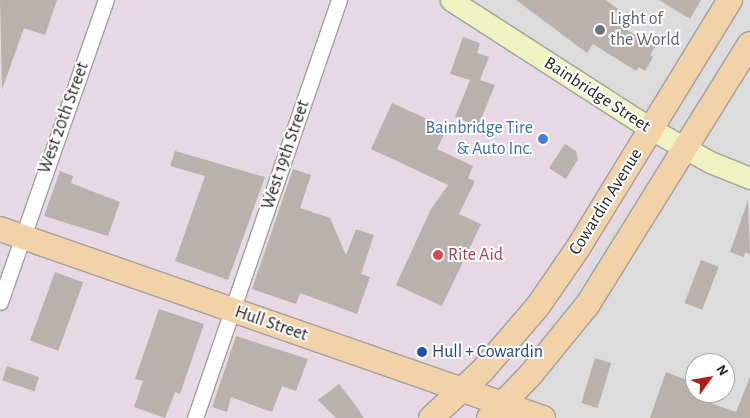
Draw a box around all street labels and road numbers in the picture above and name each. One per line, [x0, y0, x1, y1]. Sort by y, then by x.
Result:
street label: Bainbridge Street [540, 53, 654, 137]
street label: West 20th Street [34, 59, 94, 177]
street label: West 19th Street [257, 98, 315, 212]
street label: Cowardin Avenue [565, 145, 647, 259]
street label: Hull Street [232, 301, 310, 347]

